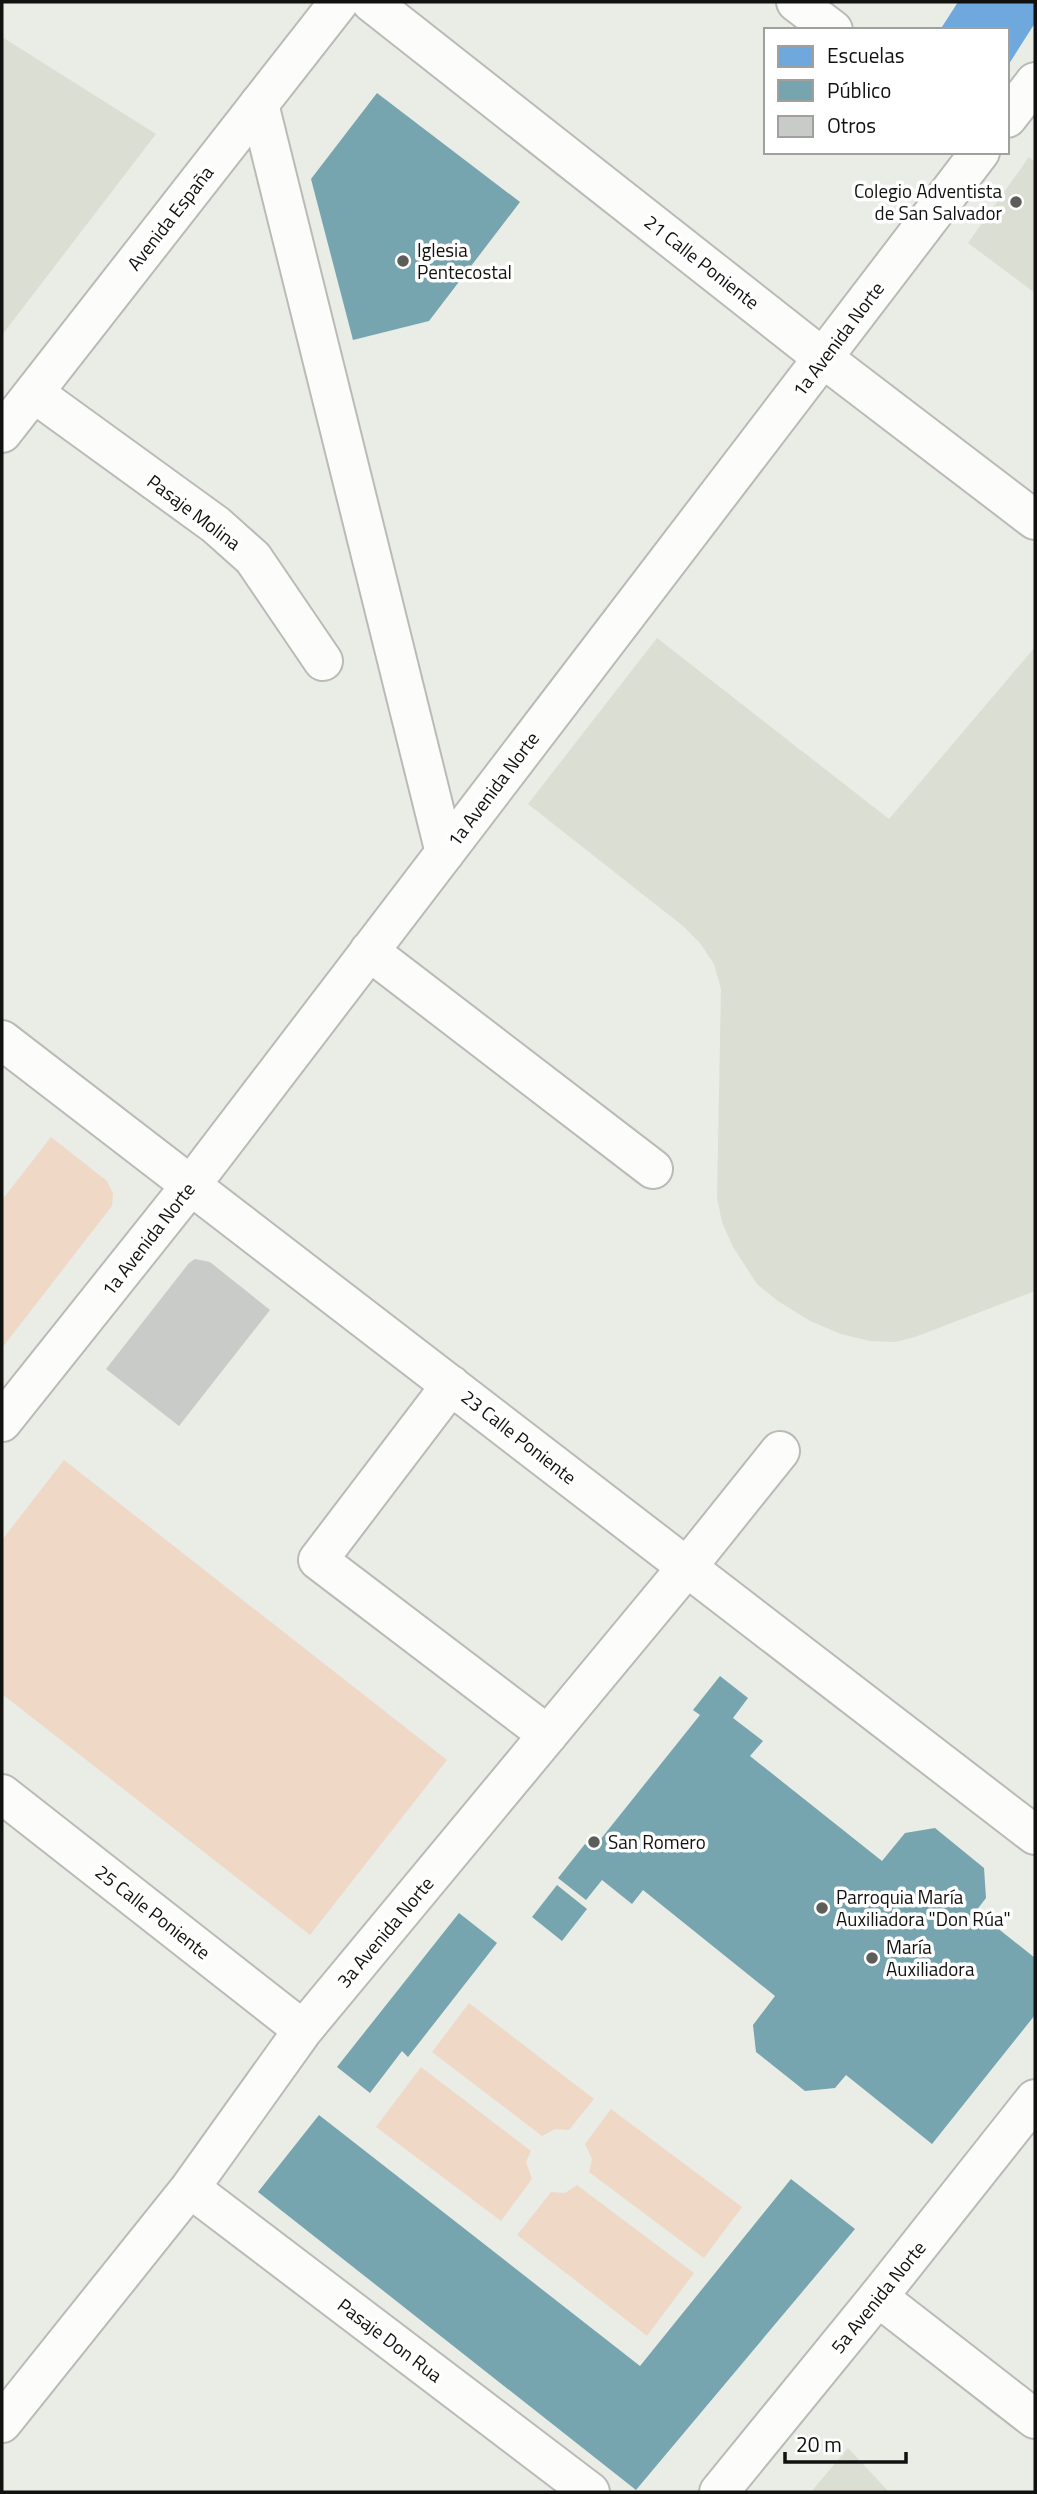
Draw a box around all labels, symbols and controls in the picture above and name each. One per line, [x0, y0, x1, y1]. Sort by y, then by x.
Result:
legend [764, 28, 1009, 154]
text: Escuelas [827, 39, 904, 71]
text: Público [827, 74, 891, 106]
text: Otros [827, 109, 876, 141]
street label: Avenida España [119, 159, 220, 276]
place label: Colegio Adventista de San Salvador [854, 176, 1002, 227]
marker: Colegio Adventista de San Salvador [1008, 194, 1024, 210]
street label: 21 Calle Poniente [638, 207, 766, 316]
place label: Iglesia Pentecostal [417, 235, 512, 286]
marker: Iglesia Pentecostal [395, 253, 411, 269]
street label: 1a Avenida Norte [785, 275, 891, 402]
street label: Pasaje Molina [141, 467, 248, 557]
street label: 1a Avenida Norte [440, 725, 546, 852]
street label: 1a Avenida Norte [94, 1176, 201, 1302]
street label: 23 Calle Poniente [455, 1382, 583, 1491]
place label: San Romero [608, 1827, 706, 1856]
marker: San Romero [586, 1834, 602, 1850]
street label: 25 Calle Poniente [89, 1857, 217, 1966]
street label: 3a Avenida Norte [329, 1870, 440, 1994]
place label: Parroquia María Auxiliadora "Don Rúa" [836, 1882, 1011, 1933]
marker: Parroquia María Auxiliadora "Don Rúa" [814, 1900, 830, 1916]
place label: María Auxiliadora [886, 1932, 975, 1983]
marker: María Auxiliadora [864, 1950, 880, 1966]
street label: 5a Avenida Norte [823, 2234, 932, 2359]
street label: Pasaje Don Rua [332, 2290, 449, 2389]
scale bar [785, 2420, 906, 2464]
text: 20 m [796, 2428, 842, 2460]

